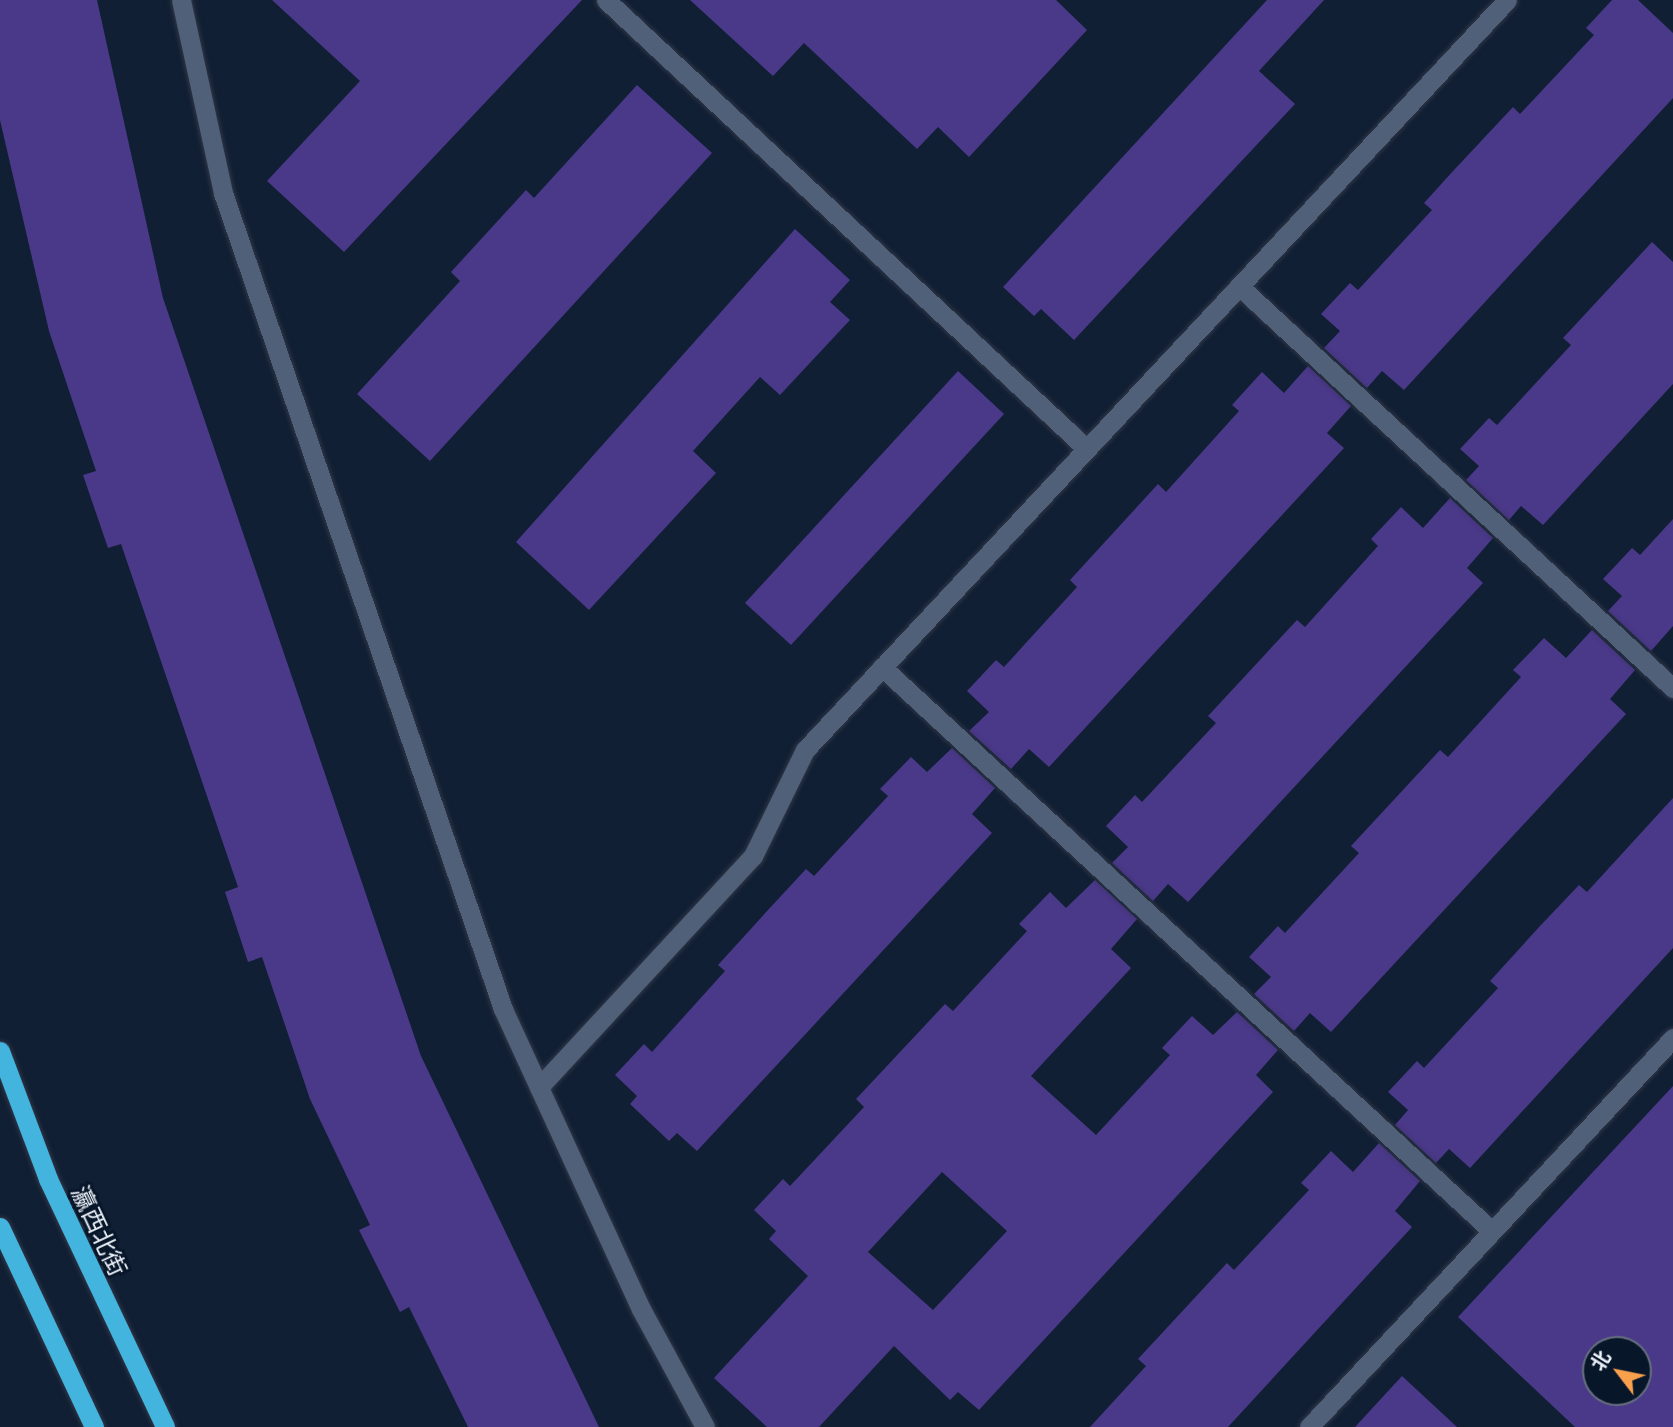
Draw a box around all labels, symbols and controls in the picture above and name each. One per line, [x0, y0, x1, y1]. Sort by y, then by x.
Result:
street label: 瀛西北街 [66, 1181, 132, 1281]
north arrow [1582, 1336, 1652, 1406]
text: 北 [1586, 1347, 1615, 1375]

